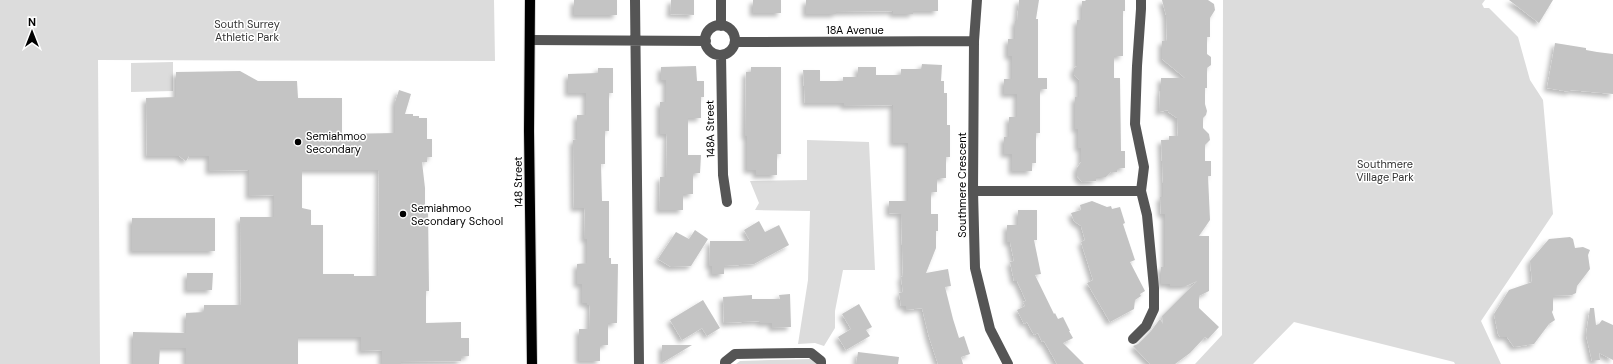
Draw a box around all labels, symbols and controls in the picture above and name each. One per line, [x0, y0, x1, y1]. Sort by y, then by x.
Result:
north arrow [12, 12, 52, 52]
text: N [28, 15, 36, 29]
park label: South Surrey Athletic Park [214, 17, 280, 44]
street label: 18A Avenue [826, 23, 884, 37]
street label: 148A Street [702, 100, 718, 158]
place label: Semiahmoo Secondary [306, 129, 366, 156]
street label: Southmere Crescent [955, 132, 969, 238]
marker: Semiahmoo Secondary [293, 137, 303, 147]
street label: 148 Street [511, 156, 525, 208]
park label: Southmere Village Park [1356, 157, 1414, 184]
place label: Semiahmoo Secondary School [411, 201, 503, 228]
marker: Semiahmoo Secondary School [398, 209, 408, 219]

